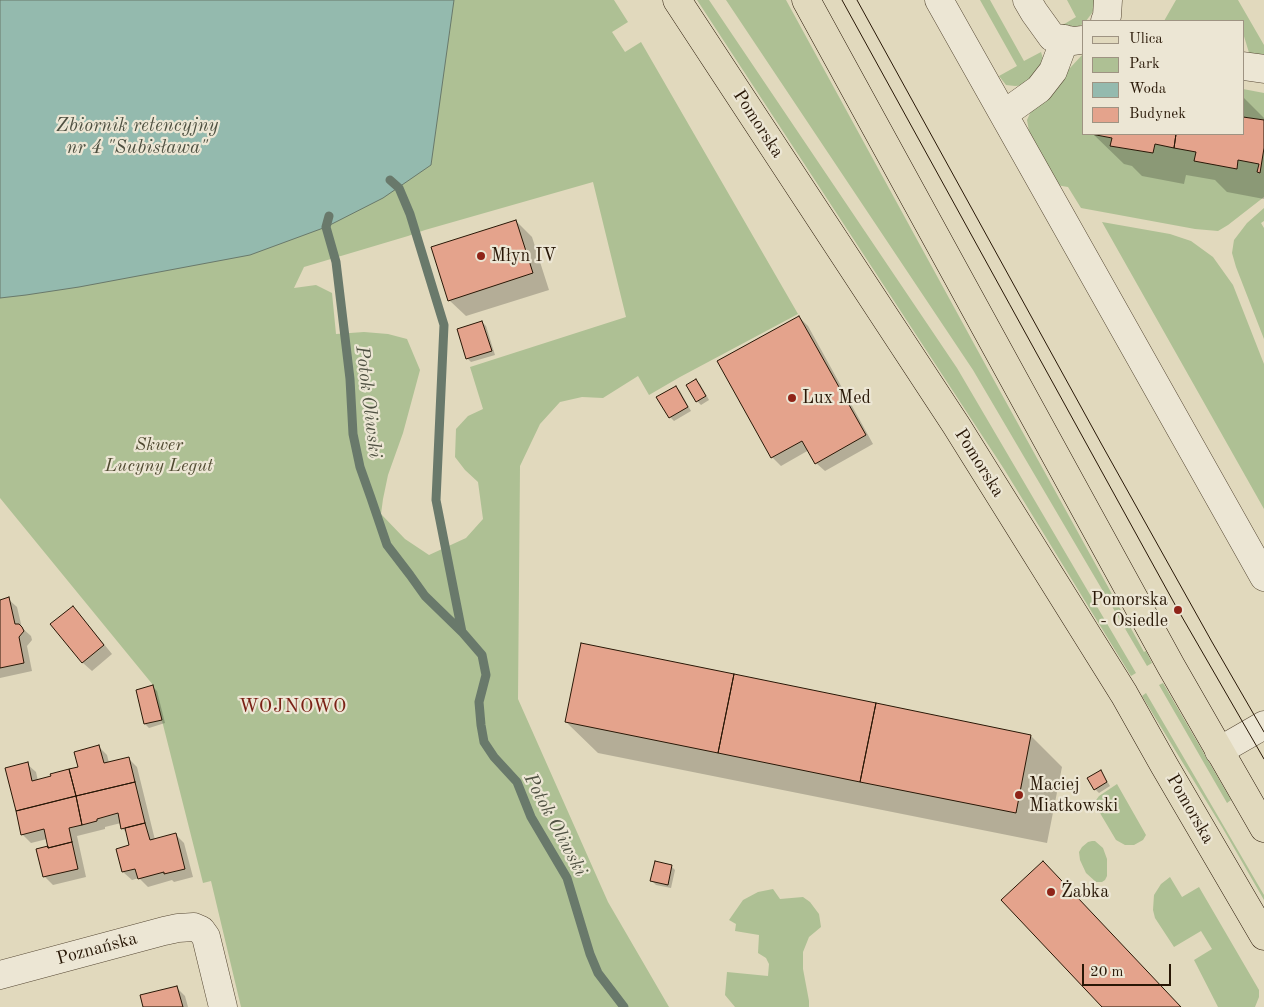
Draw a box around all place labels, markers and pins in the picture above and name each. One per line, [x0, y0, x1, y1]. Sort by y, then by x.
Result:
place label: Młyn IV [491, 245, 556, 267]
marker: Młyn IV [475, 250, 487, 262]
place label: Lux Med [802, 387, 871, 409]
marker: Lux Med [786, 392, 798, 404]
place label: Pomorska - Osiedle [1091, 589, 1168, 632]
marker: Pomorska - Osiedle [1172, 604, 1184, 616]
place label: Maciej Miatkowski [1029, 774, 1118, 816]
marker: Maciej Miatkowski [1013, 789, 1025, 801]
place label: Żabka [1061, 881, 1109, 903]
marker: Żabka [1045, 886, 1057, 898]

